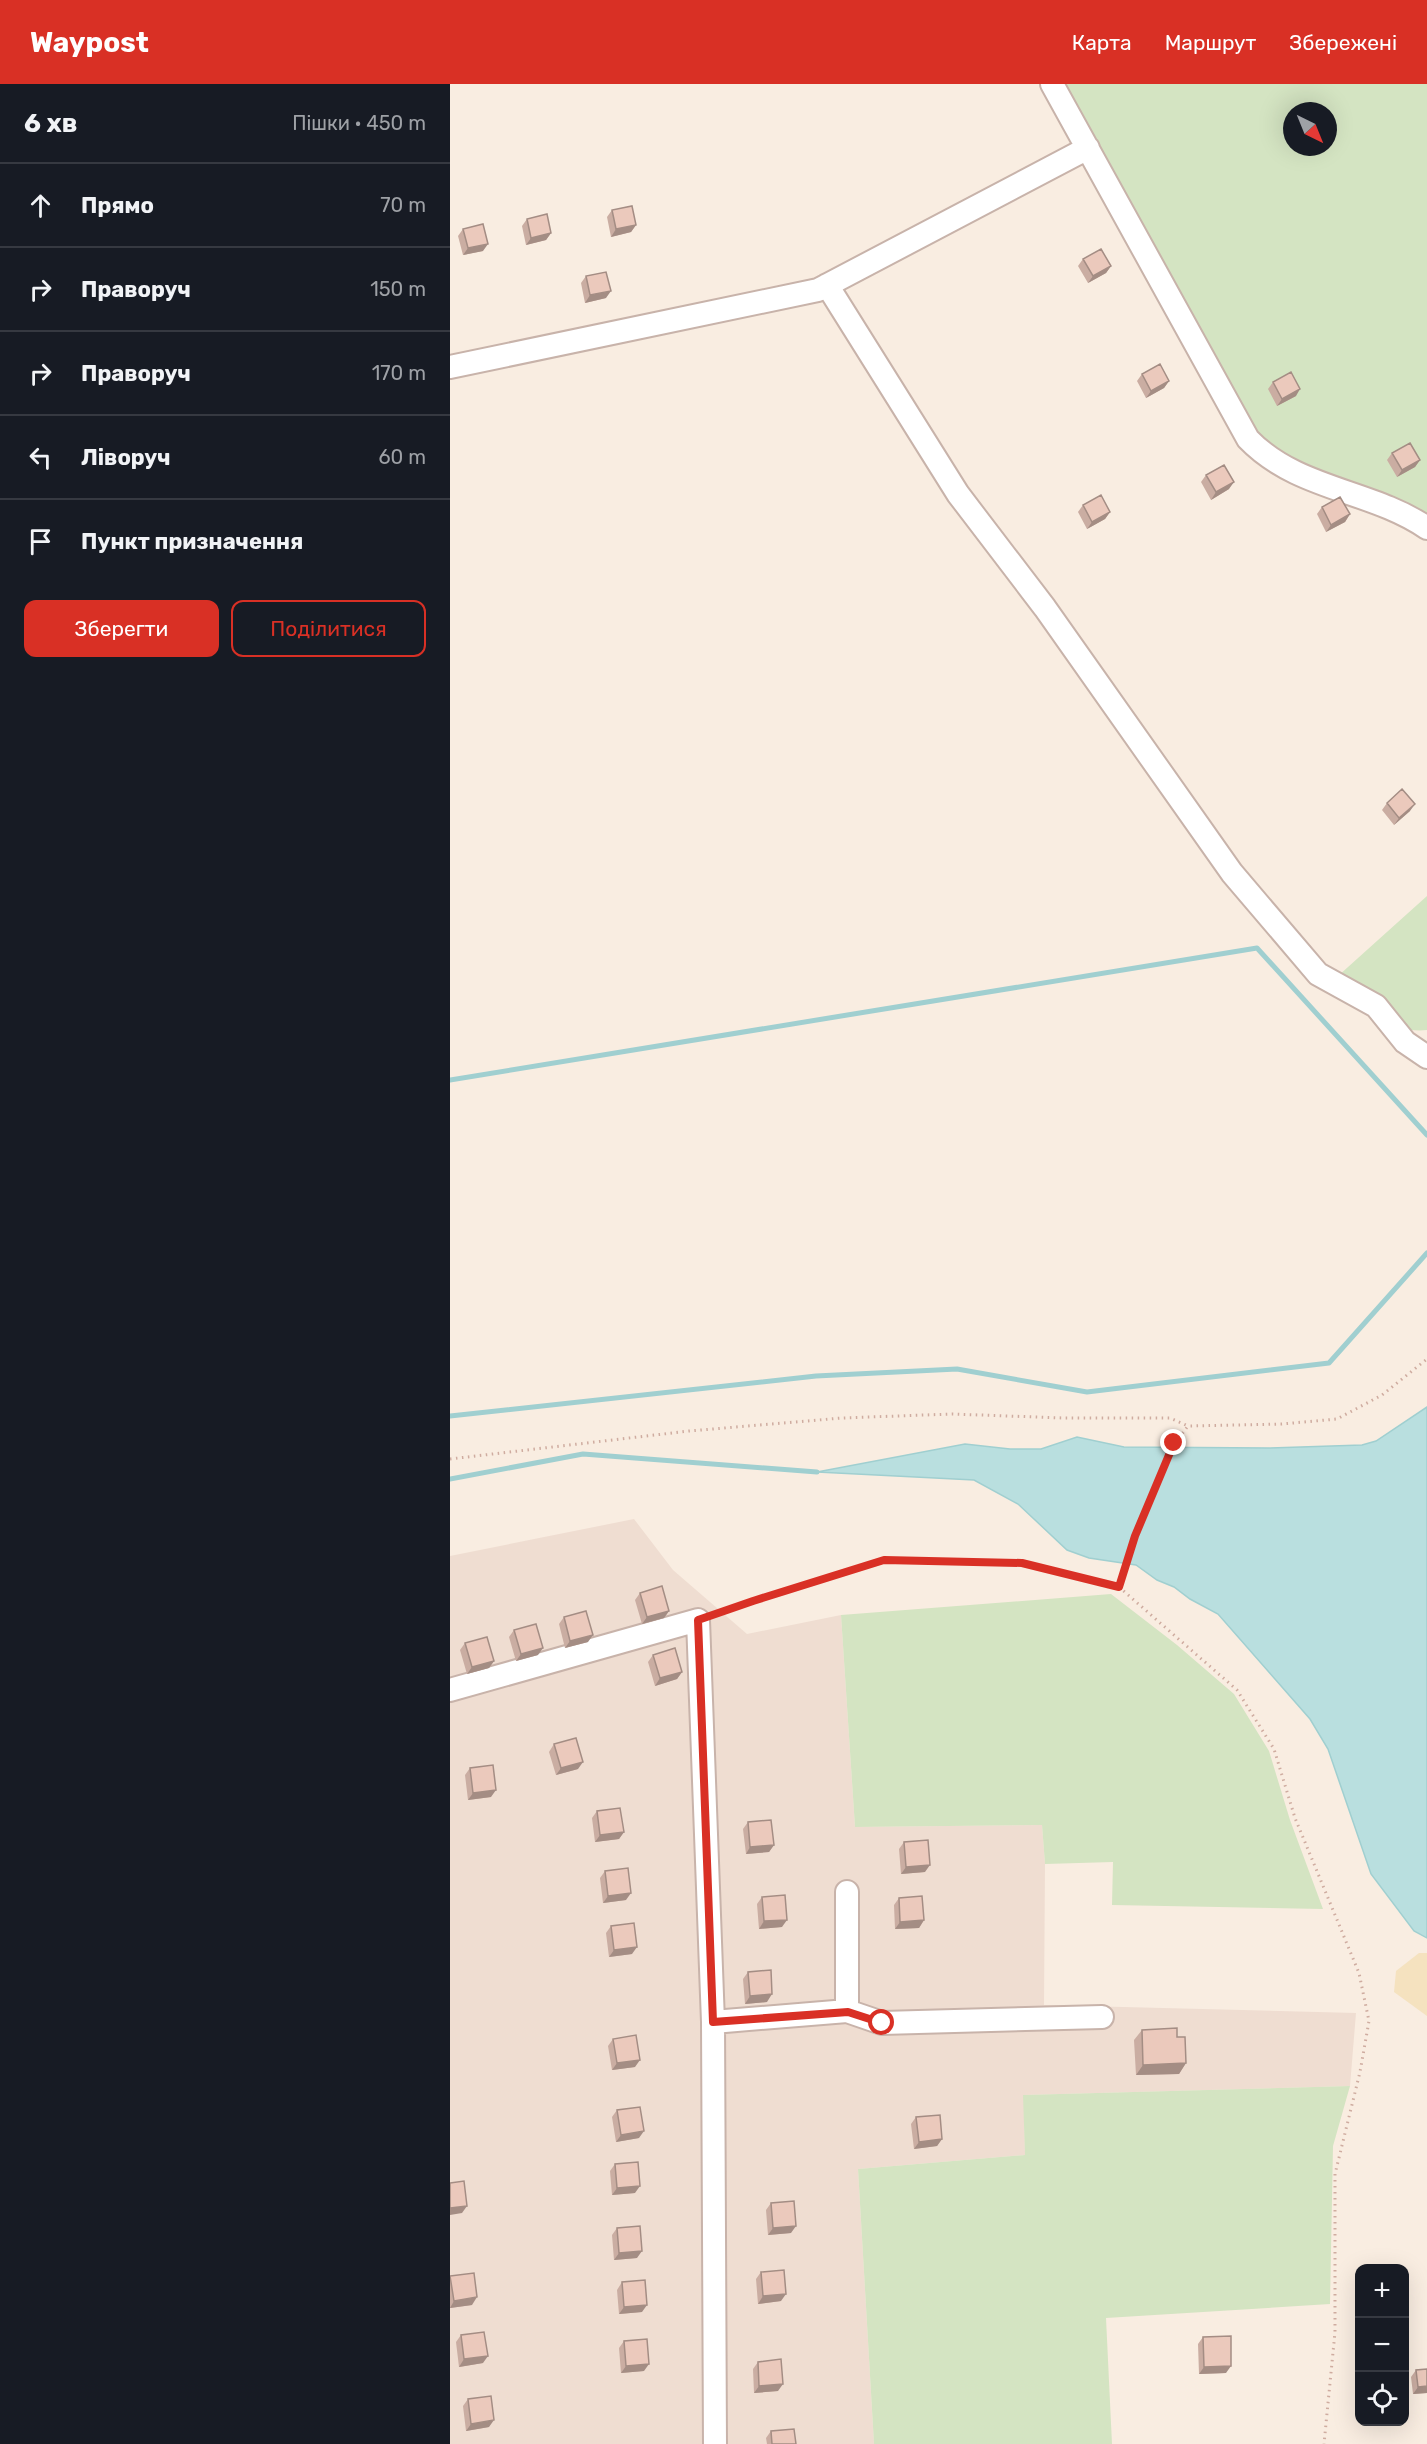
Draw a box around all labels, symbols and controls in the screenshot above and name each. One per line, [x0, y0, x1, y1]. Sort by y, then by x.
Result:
text: Waypost [30, 26, 149, 59]
text: Карта [1072, 30, 1132, 55]
text: Маршрут [1165, 30, 1256, 55]
text: Збережені [1289, 30, 1397, 55]
north arrow [1283, 102, 1337, 156]
text: 6 хв [24, 108, 78, 139]
text: Пішки · 450 m [292, 111, 426, 135]
icon: ahead [24, 189, 57, 222]
text: Прямо [81, 192, 154, 219]
text: 70 m [380, 193, 426, 217]
icon: right [24, 273, 57, 306]
text: Праворуч [81, 276, 191, 303]
text: 150 m [370, 277, 426, 301]
icon: right [24, 357, 57, 390]
text: Праворуч [81, 360, 191, 387]
text: 170 m [372, 361, 426, 385]
icon: left [24, 441, 57, 474]
text: Ліворуч [81, 444, 171, 471]
text: 60 m [379, 445, 426, 469]
icon: arrive [24, 525, 57, 558]
text: Пункт призначення [81, 528, 303, 555]
button: Зберегти [24, 600, 219, 657]
button: Поділитися [231, 600, 426, 657]
route end [1160, 1429, 1186, 1455]
route start [868, 2009, 894, 2035]
map controls [1355, 2264, 1409, 2426]
button: + [1355, 2264, 1409, 2318]
button: − [1355, 2318, 1409, 2372]
button: locate [1355, 2372, 1409, 2426]

